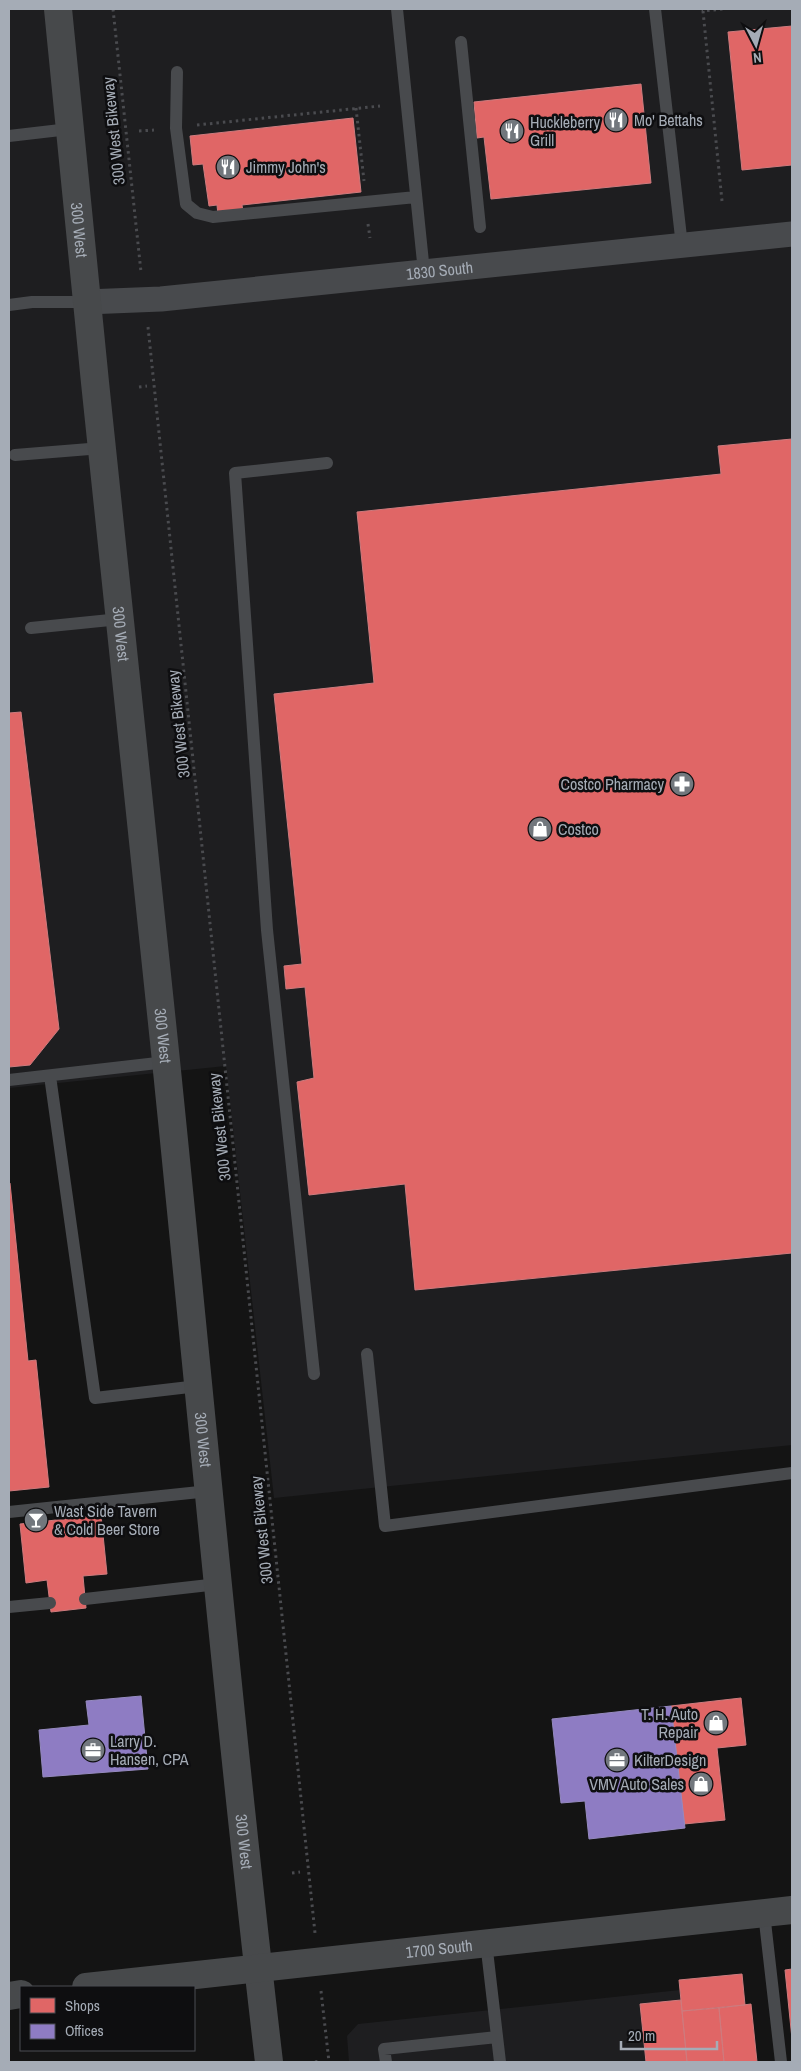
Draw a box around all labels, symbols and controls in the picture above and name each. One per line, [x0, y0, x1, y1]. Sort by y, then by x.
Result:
north arrow [731, 20, 781, 70]
text: N [752, 49, 762, 67]
street label: 300 West Bikeway [96, 75, 130, 186]
restaurant icon: Mo' Bettahs [603, 107, 629, 133]
place label: Mo' Bettahs [634, 109, 703, 131]
place label: Huckleberry Grill [530, 111, 600, 151]
restaurant icon: Huckleberry Grill [499, 118, 525, 144]
restaurant icon: Jimmy John's [215, 154, 241, 180]
place label: Jimmy John's [246, 156, 326, 178]
street label: 300 West [66, 201, 93, 259]
street label: 1830 South [405, 256, 474, 285]
street label: 300 West [107, 605, 135, 663]
street label: 300 West Bikeway [161, 668, 195, 779]
pharmacy icon: Costco Pharmacy [669, 771, 695, 797]
place label: Costco Pharmacy [560, 773, 664, 795]
shop icon: Costco [527, 816, 553, 842]
place label: Costco [558, 818, 599, 840]
street label: 300 West [150, 1007, 177, 1065]
street label: 300 West Bikeway [202, 1071, 236, 1182]
street label: 300 West [190, 1411, 217, 1469]
street label: 300 West Bikeway [244, 1474, 278, 1585]
place label: Wast Side Tavern & Cold Beer Store [54, 1500, 160, 1540]
bar icon: Wast Side Tavern & Cold Beer Store [23, 1507, 49, 1533]
place label: T. H. Auto Repair [641, 1703, 699, 1743]
shop icon: T. H. Auto Repair [703, 1710, 729, 1736]
place label: Larry D. Hansen, CPA [110, 1730, 189, 1770]
office icon: Larry D. Hansen, CPA [80, 1737, 106, 1763]
office icon: KilterDesign [604, 1747, 630, 1773]
place label: KilterDesign [634, 1749, 706, 1771]
shop icon: VMV Auto Sales [688, 1771, 714, 1797]
place label: VMV Auto Sales [589, 1773, 684, 1795]
street label: 300 West [231, 1813, 258, 1871]
street label: 1700 South [404, 1934, 473, 1963]
legend [20, 1986, 195, 2051]
text: Shops [65, 1995, 100, 2016]
scale bar [621, 2018, 717, 2050]
text: Offices [65, 2020, 104, 2041]
text: 20 m [628, 2025, 655, 2046]

